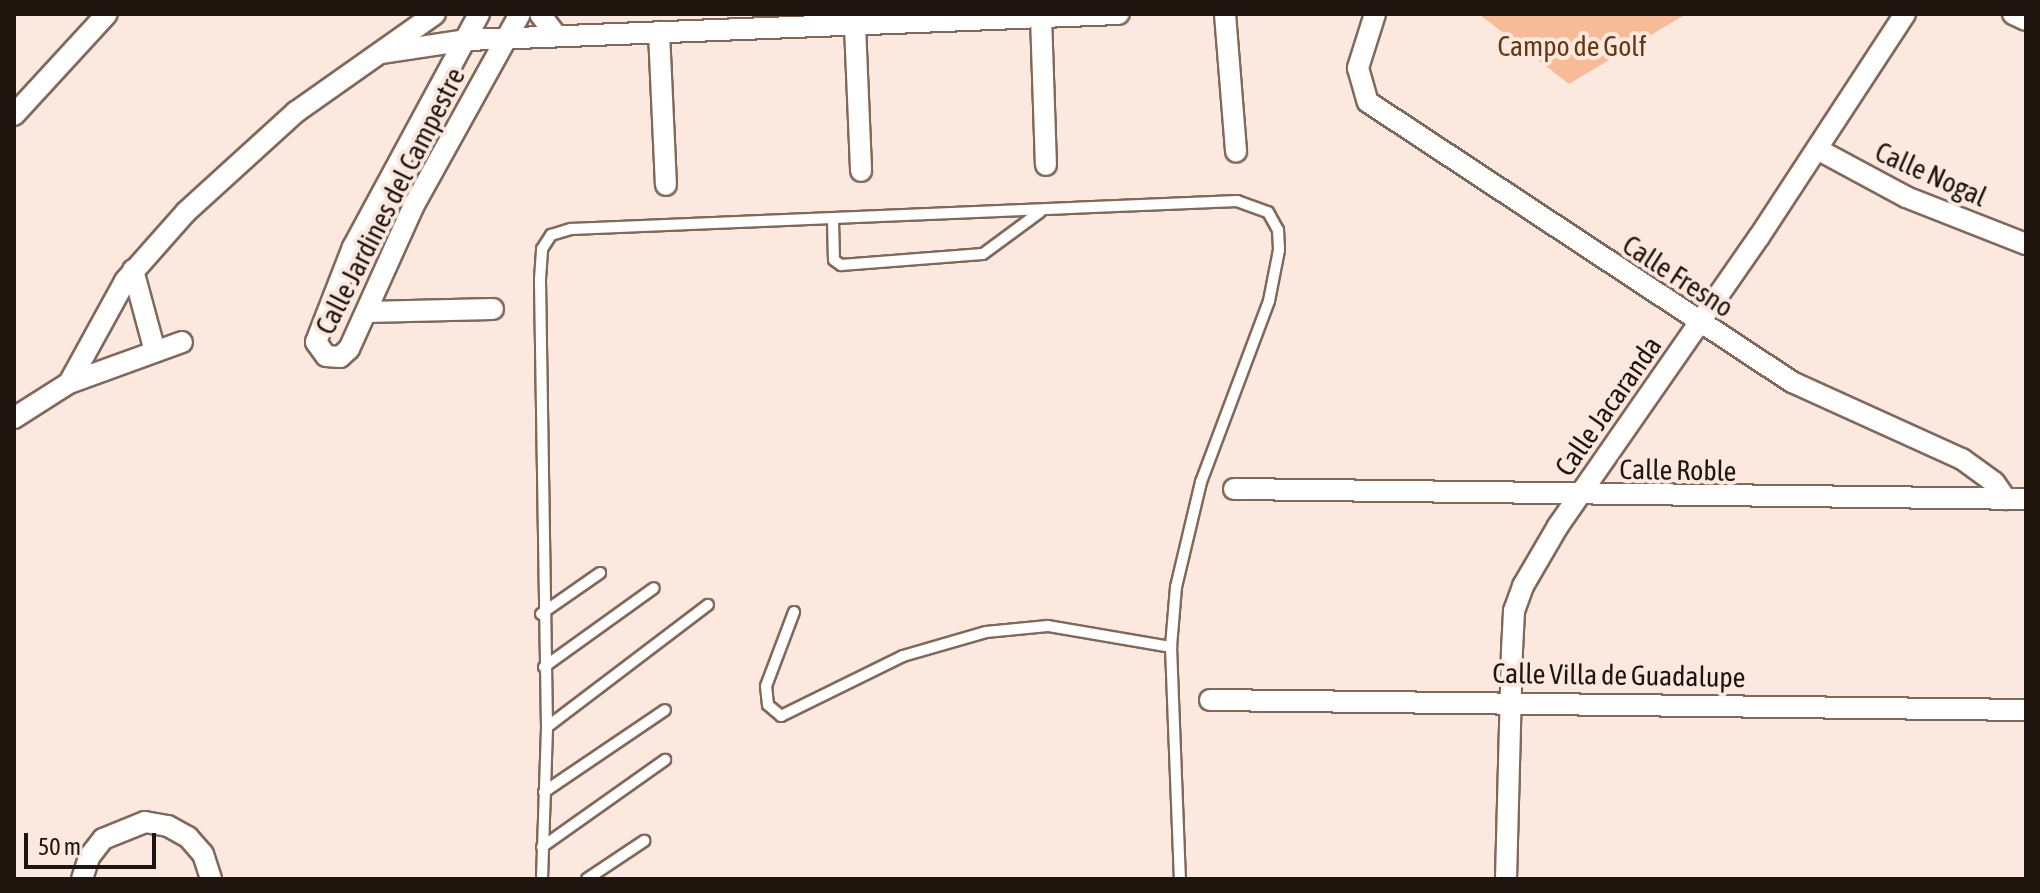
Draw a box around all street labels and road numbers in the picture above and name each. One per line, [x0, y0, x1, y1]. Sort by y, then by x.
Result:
street label: Calle Jardines del Campestre [308, 62, 472, 340]
street label: Calle Nogal [1870, 135, 1992, 213]
street label: Calle Fresno [1616, 228, 1740, 324]
street label: Calle Jacaranda [1548, 330, 1668, 482]
street label: Calle Roble [1619, 452, 1737, 488]
street label: Calle Villa de Guadalupe [1492, 656, 1746, 694]

